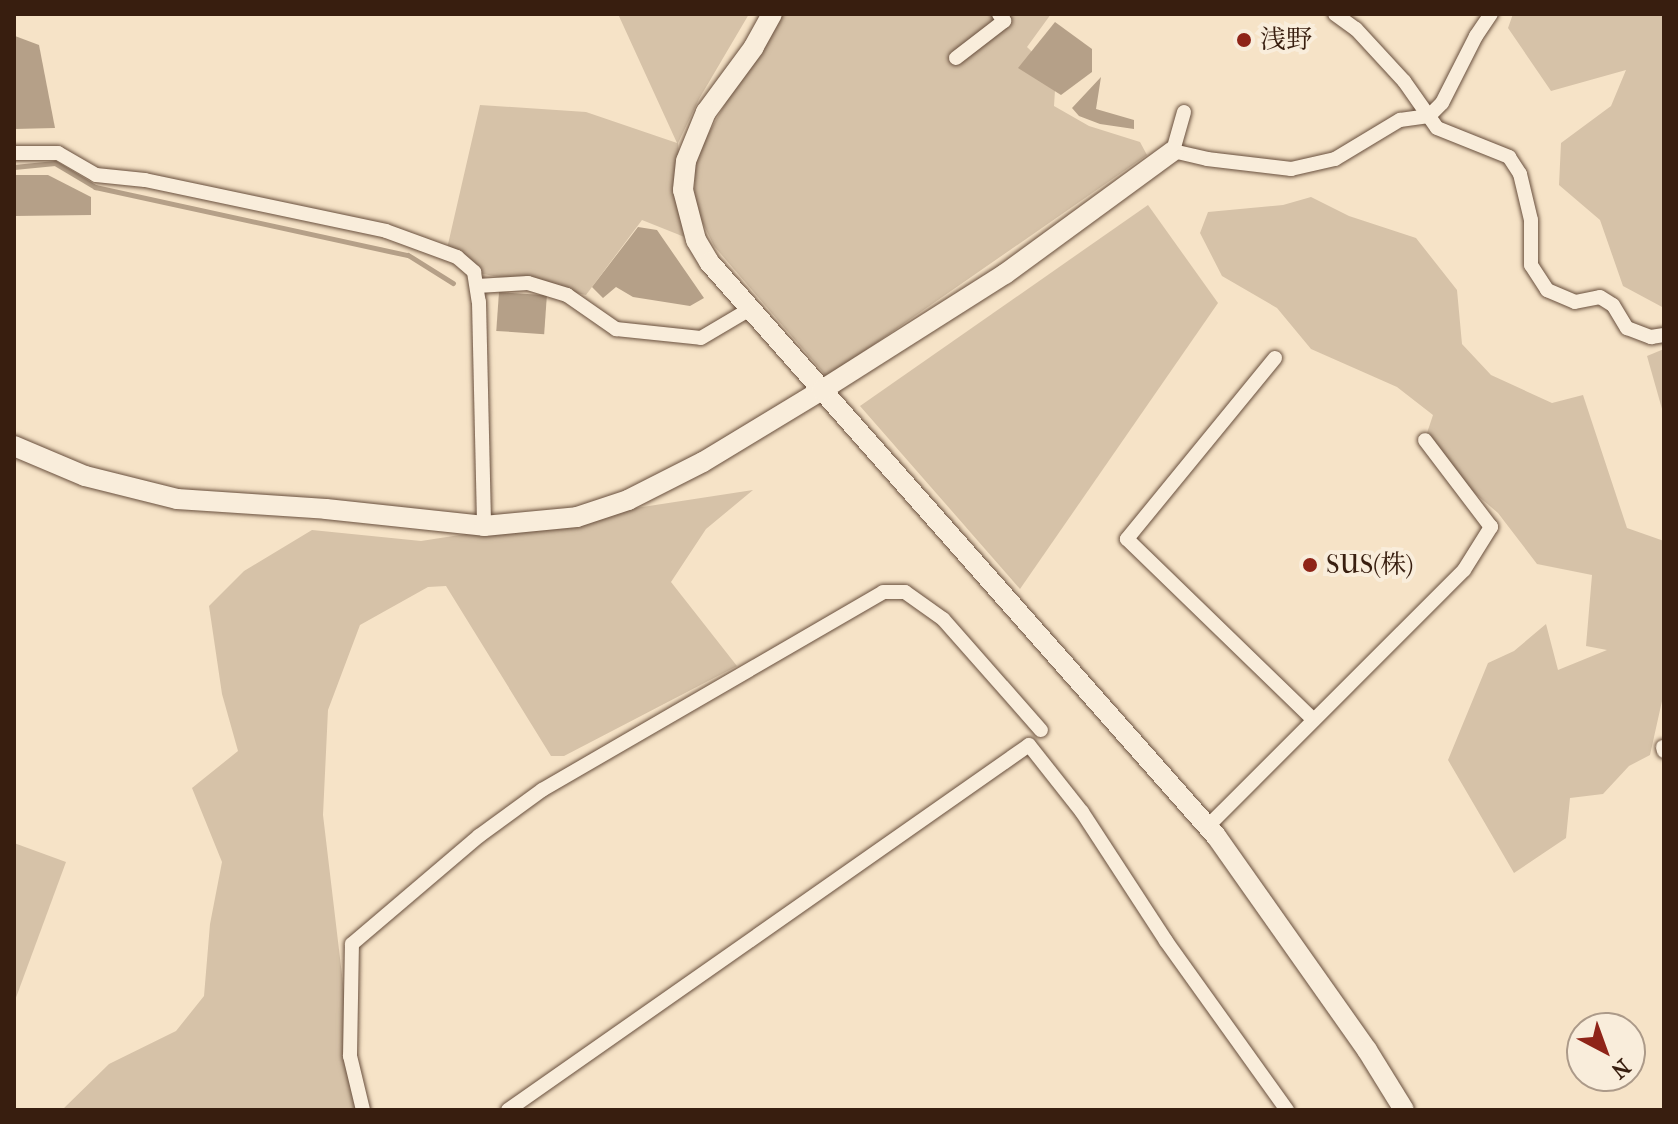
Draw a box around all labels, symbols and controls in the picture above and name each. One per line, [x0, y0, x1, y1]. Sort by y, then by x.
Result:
place label: 浅野 [1260, 24, 1312, 56]
marker: 浅野 [1235, 31, 1253, 49]
place label: SUS(株) [1326, 549, 1414, 581]
marker: SUS(株) [1301, 556, 1319, 574]
north arrow [1566, 1012, 1646, 1092]
text: N [1606, 1053, 1635, 1084]

